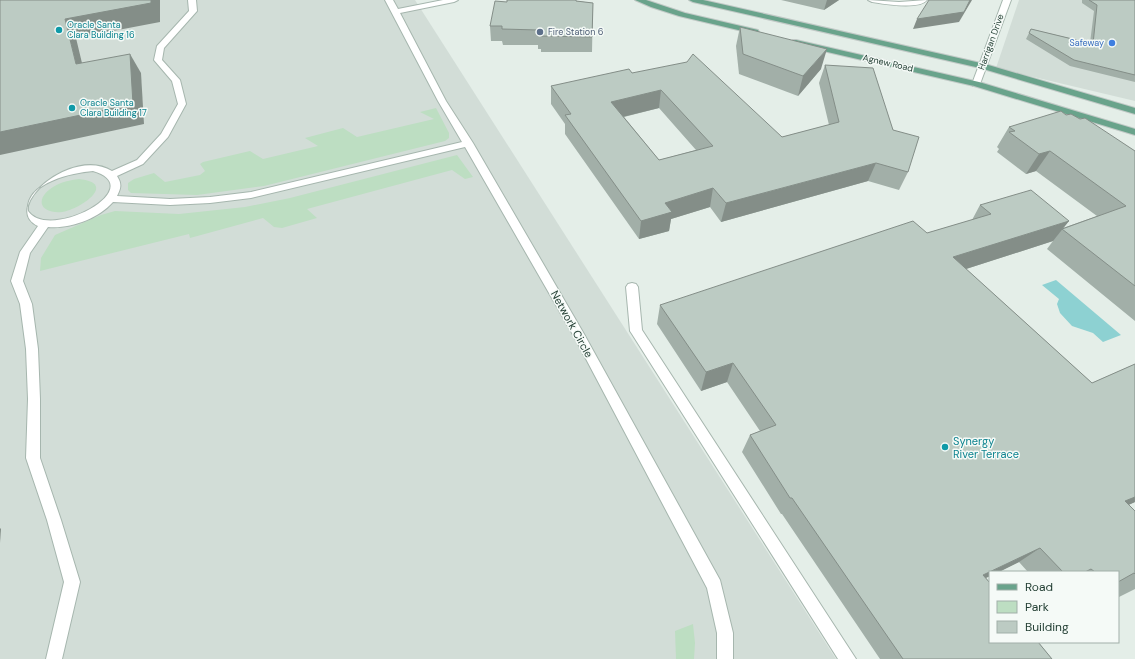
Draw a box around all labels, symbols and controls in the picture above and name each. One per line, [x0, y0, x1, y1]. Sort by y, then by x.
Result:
street label: Harrigan Drive [975, 12, 1007, 72]
place label: Oracle Santa Clara Building 16 [67, 19, 135, 41]
marker: Oracle Santa Clara Building 16 [54, 25, 64, 35]
place label: Fire Station 6 [548, 26, 604, 38]
marker: Fire Station 6 [535, 27, 545, 37]
place label: Safeway [1070, 37, 1104, 49]
marker: Safeway [1107, 38, 1117, 48]
street label: Agnew Road [862, 51, 915, 75]
place label: Oracle Santa Clara Building 17 [80, 97, 147, 119]
marker: Oracle Santa Clara Building 17 [67, 103, 77, 113]
street label: Network Circle [548, 288, 596, 360]
place label: Synergy River Terrace [953, 434, 1019, 461]
marker: Synergy River Terrace [940, 442, 950, 452]
legend [989, 571, 1119, 643]
text: Road [1025, 579, 1053, 595]
text: Park [1025, 599, 1049, 615]
text: Building [1025, 619, 1069, 635]

